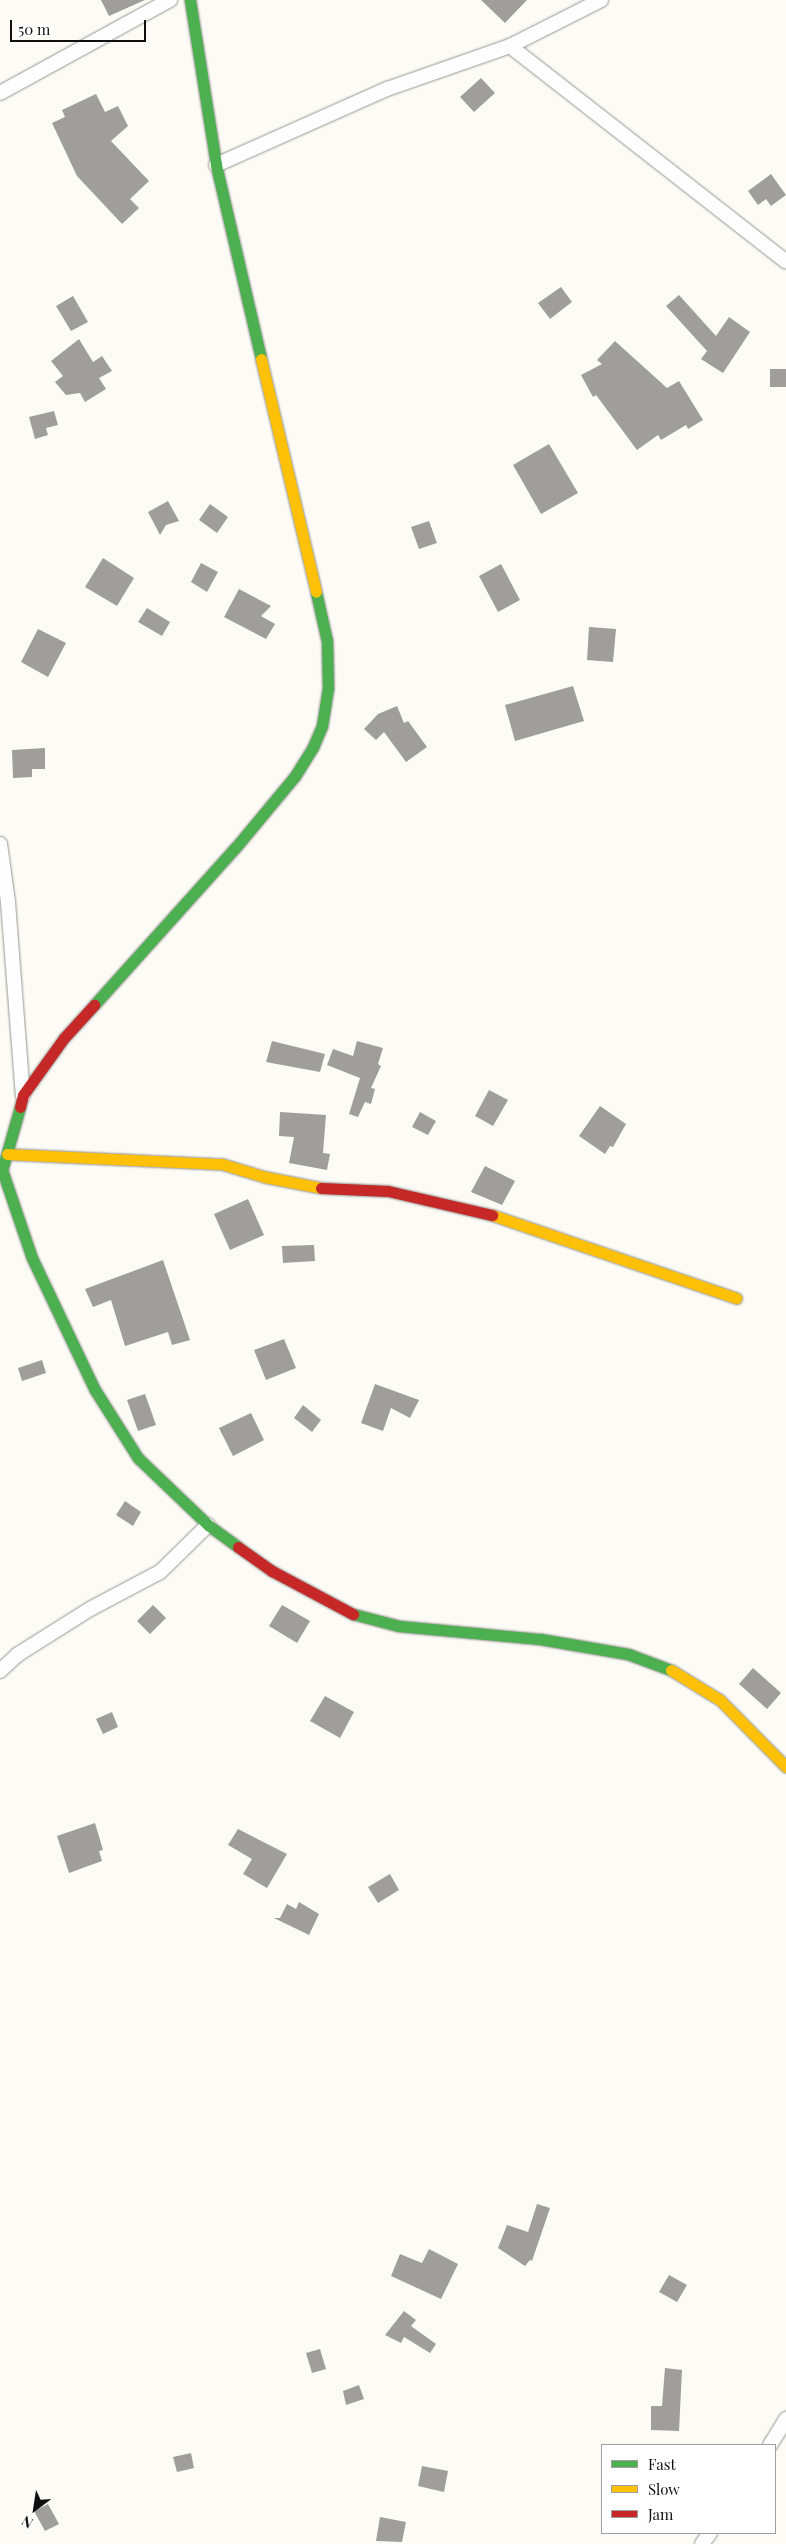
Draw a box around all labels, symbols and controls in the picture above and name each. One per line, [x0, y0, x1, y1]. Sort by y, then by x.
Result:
scale bar [12, 10, 149, 42]
text: 50 m [18, 19, 50, 39]
legend [601, 2444, 776, 2534]
text: Fast [648, 2454, 676, 2474]
text: Slow [648, 2479, 680, 2499]
north arrow [10, 2484, 60, 2534]
text: Jam [648, 2504, 673, 2524]
text: N [18, 2512, 36, 2533]

